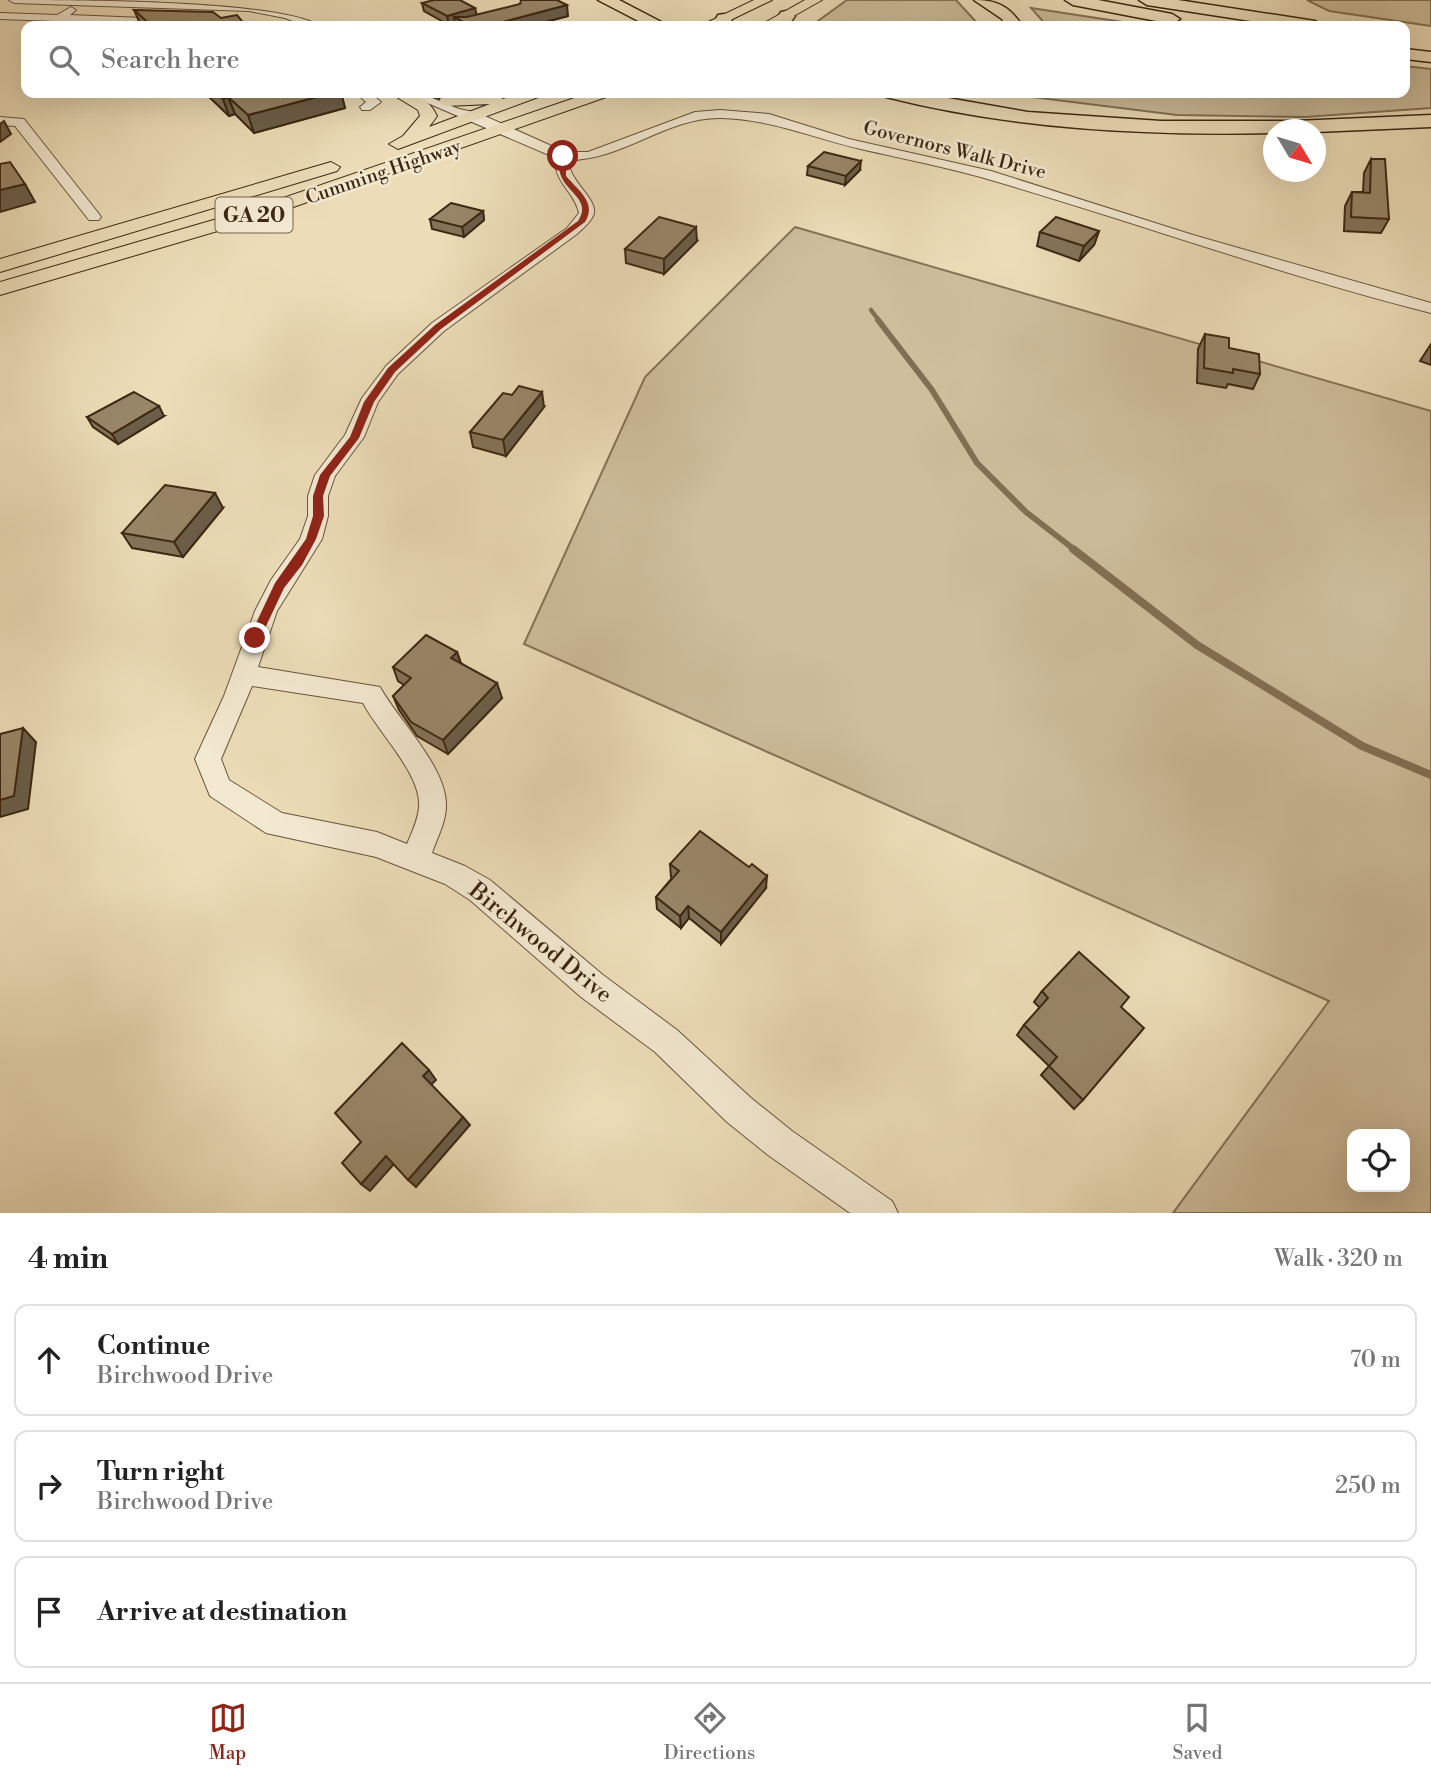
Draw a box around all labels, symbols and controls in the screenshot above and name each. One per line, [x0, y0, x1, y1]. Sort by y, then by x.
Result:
search box [21, 21, 1410, 98]
icon: search [45, 41, 83, 79]
text: Search here [101, 44, 240, 76]
street label: Governors Walk Drive [861, 116, 1049, 184]
north arrow [1263, 119, 1326, 182]
street label: Cumming Highway [302, 134, 465, 210]
route start [547, 140, 578, 171]
road number: GA 20 [216, 198, 292, 232]
route end [239, 622, 270, 653]
street label: Birchwood Drive [462, 876, 618, 1009]
map controls [1347, 1129, 1410, 1192]
button: locate [1347, 1129, 1410, 1192]
text: 4 min [28, 1240, 108, 1278]
text: Walk · 320 m [1274, 1245, 1403, 1273]
text: Continue [97, 1330, 210, 1362]
icon: ahead [30, 1341, 68, 1379]
text: 70 m [1350, 1346, 1401, 1374]
text: Birchwood Drive [97, 1362, 273, 1390]
text: Turn right [97, 1456, 225, 1488]
icon: right [30, 1467, 68, 1505]
text: 250 m [1335, 1472, 1401, 1500]
text: Birchwood Drive [97, 1488, 273, 1516]
icon: arrive [30, 1593, 68, 1631]
text: Arrive at destination [97, 1596, 347, 1628]
tab: Map [209, 1699, 247, 1765]
tab: Directions [664, 1699, 755, 1765]
tab: Saved [1173, 1699, 1222, 1765]

